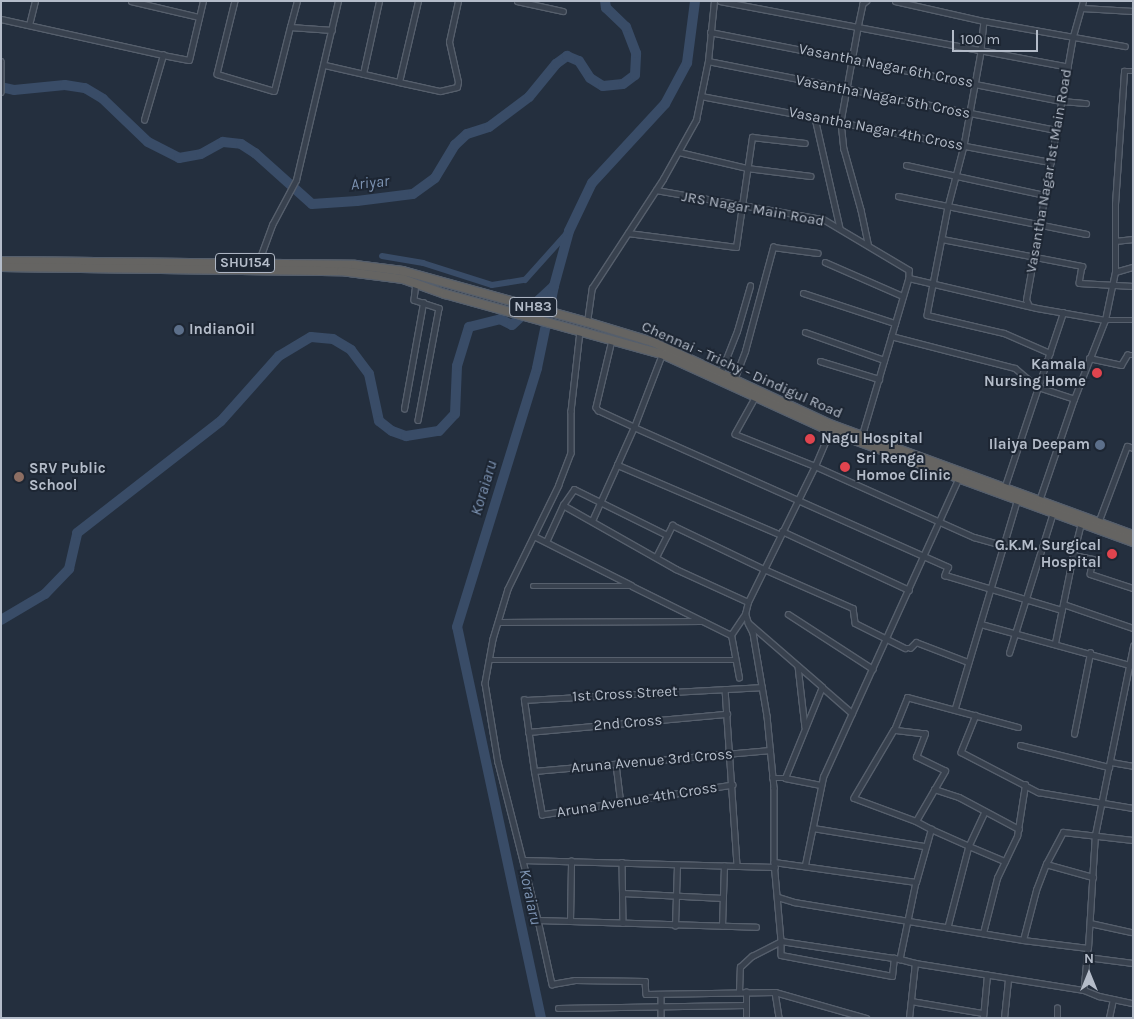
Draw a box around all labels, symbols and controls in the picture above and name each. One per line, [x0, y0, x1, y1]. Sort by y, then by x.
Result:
scale bar [954, 20, 1040, 52]
text: 100 m [960, 30, 1000, 48]
street label: Vasantha Nagar 6th Cross [797, 40, 975, 92]
street label: Vasantha Nagar 1st Main Road [1022, 68, 1076, 274]
street label: Vasantha Nagar 5th Cross [794, 71, 972, 123]
street label: Vasantha Nagar 4th Cross [787, 103, 965, 155]
water label: Ariyar [350, 171, 390, 195]
street label: JRS Nagar Main Road [680, 188, 826, 230]
road number: SHU154 [215, 252, 275, 274]
road number: NH83 [508, 296, 558, 318]
street label: Chennai - Trichy - Dindigul Road [639, 317, 845, 423]
place label: IndianOil [189, 321, 255, 339]
marker: IndianOil [173, 324, 185, 336]
place label: Kamala Nursing Home [984, 355, 1086, 390]
marker: Kamala Nursing Home [1090, 366, 1104, 380]
place label: Nagu Hospital [821, 430, 923, 448]
marker: Nagu Hospital [803, 432, 817, 446]
place label: Ilaiya Deepam [989, 436, 1090, 454]
marker: Ilaiya Deepam [1094, 439, 1106, 451]
place label: Sri Renga Homoe Clinic [856, 449, 951, 484]
water label: Koraiaru [467, 458, 501, 518]
place label: SRV Public School [29, 459, 106, 494]
marker: Sri Renga Homoe Clinic [838, 460, 852, 474]
marker: SRV Public School [13, 471, 25, 483]
place label: G.K.M. Surgical Hospital [995, 536, 1101, 571]
marker: G.K.M. Surgical Hospital [1105, 547, 1119, 561]
street label: 1st Cross Street [572, 682, 678, 706]
street label: 2nd Cross [593, 711, 663, 735]
street label: Aruna Avenue 3rd Cross [570, 745, 734, 777]
street label: Aruna Avenue 4th Cross [556, 778, 718, 822]
water label: Koraiaru [515, 867, 545, 927]
north arrow [1064, 949, 1114, 999]
text: N [1084, 950, 1094, 967]

